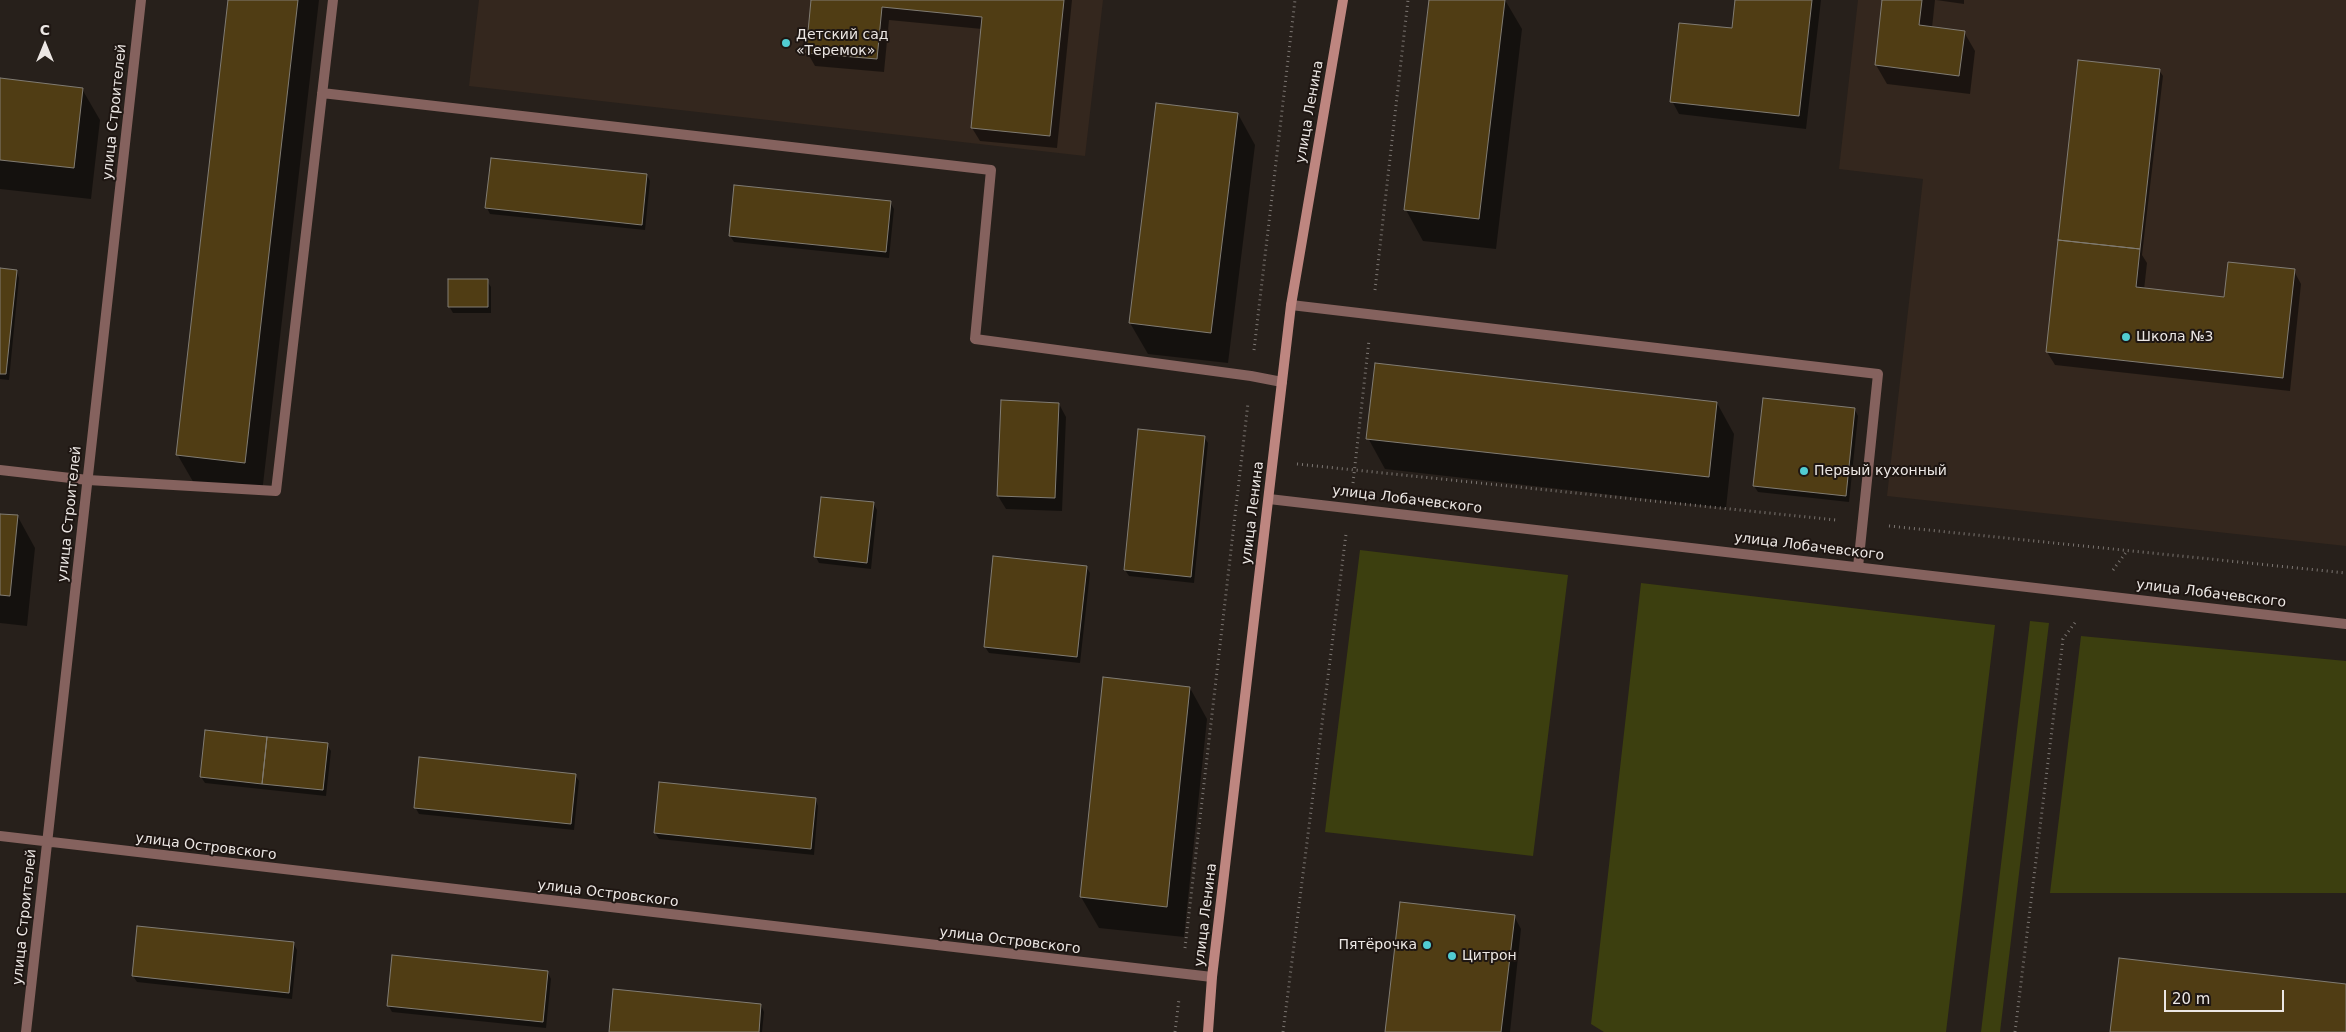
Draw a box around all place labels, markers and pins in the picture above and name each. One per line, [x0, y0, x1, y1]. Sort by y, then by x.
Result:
place label: Детский сад «Теремок» [796, 27, 888, 59]
marker: Детский сад «Теремок» [780, 37, 792, 49]
place label: Школа №3 [2136, 329, 2213, 345]
marker: Школа №3 [2120, 331, 2132, 343]
place label: Первый кухонный [1814, 463, 1947, 479]
marker: Первый кухонный [1798, 465, 1810, 477]
place label: Пятёрочка [1339, 937, 1417, 953]
marker: Пятёрочка [1421, 939, 1433, 951]
place label: Цитрон [1462, 948, 1517, 964]
marker: Цитрон [1446, 950, 1458, 962]

